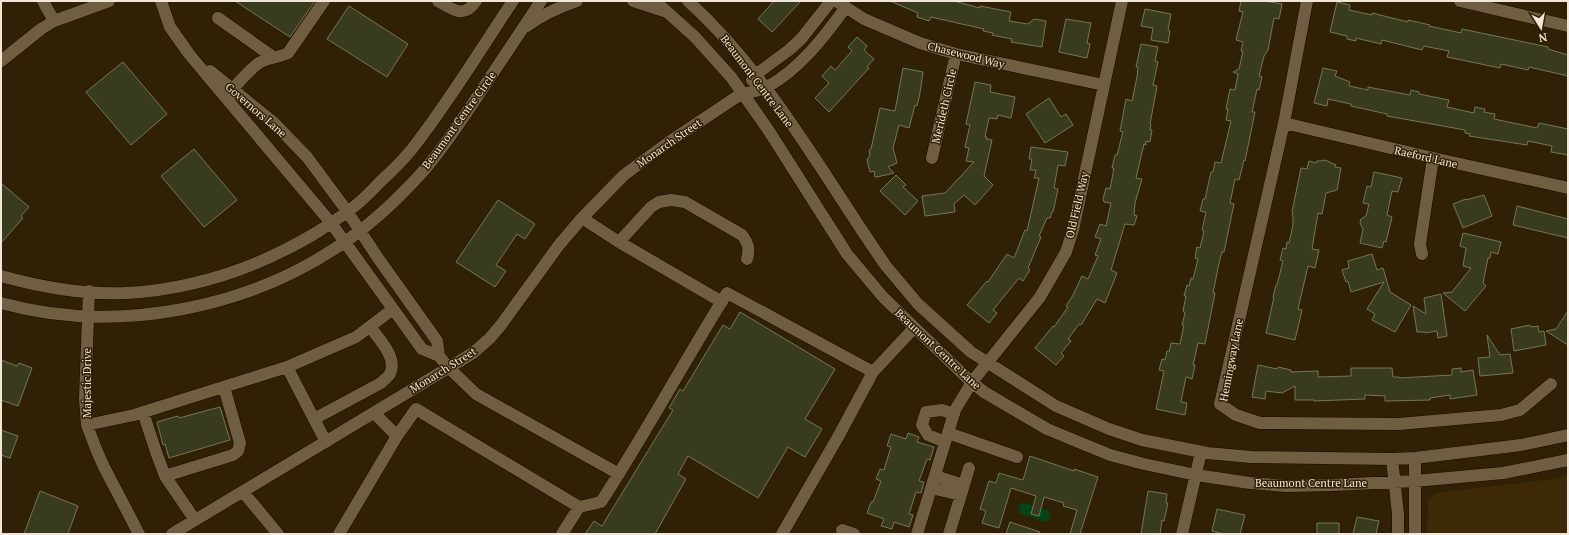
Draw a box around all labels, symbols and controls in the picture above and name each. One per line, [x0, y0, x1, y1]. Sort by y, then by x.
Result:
north arrow [1521, 8, 1561, 48]
text: N [1537, 30, 1548, 46]
street label: Beaumont Centre Lane [718, 32, 797, 130]
street label: Chasewood Way [926, 39, 1006, 71]
street label: Merideth Circle [929, 67, 959, 145]
street label: Beaumont Centre Circle [419, 68, 499, 171]
street label: Governors Lane [223, 80, 290, 141]
street label: Monarch Street [634, 116, 704, 170]
street label: Raeford Lane [1393, 143, 1459, 171]
street label: Old Field Way [1063, 170, 1092, 240]
street label: Beaumont Centre Lane [892, 306, 984, 393]
street label: Hemingway Lane [1216, 317, 1246, 403]
street label: Monarch Street [407, 344, 479, 396]
street label: Majestic Drive [80, 348, 94, 418]
street label: Beaumont Centre Lane [1255, 476, 1368, 490]

